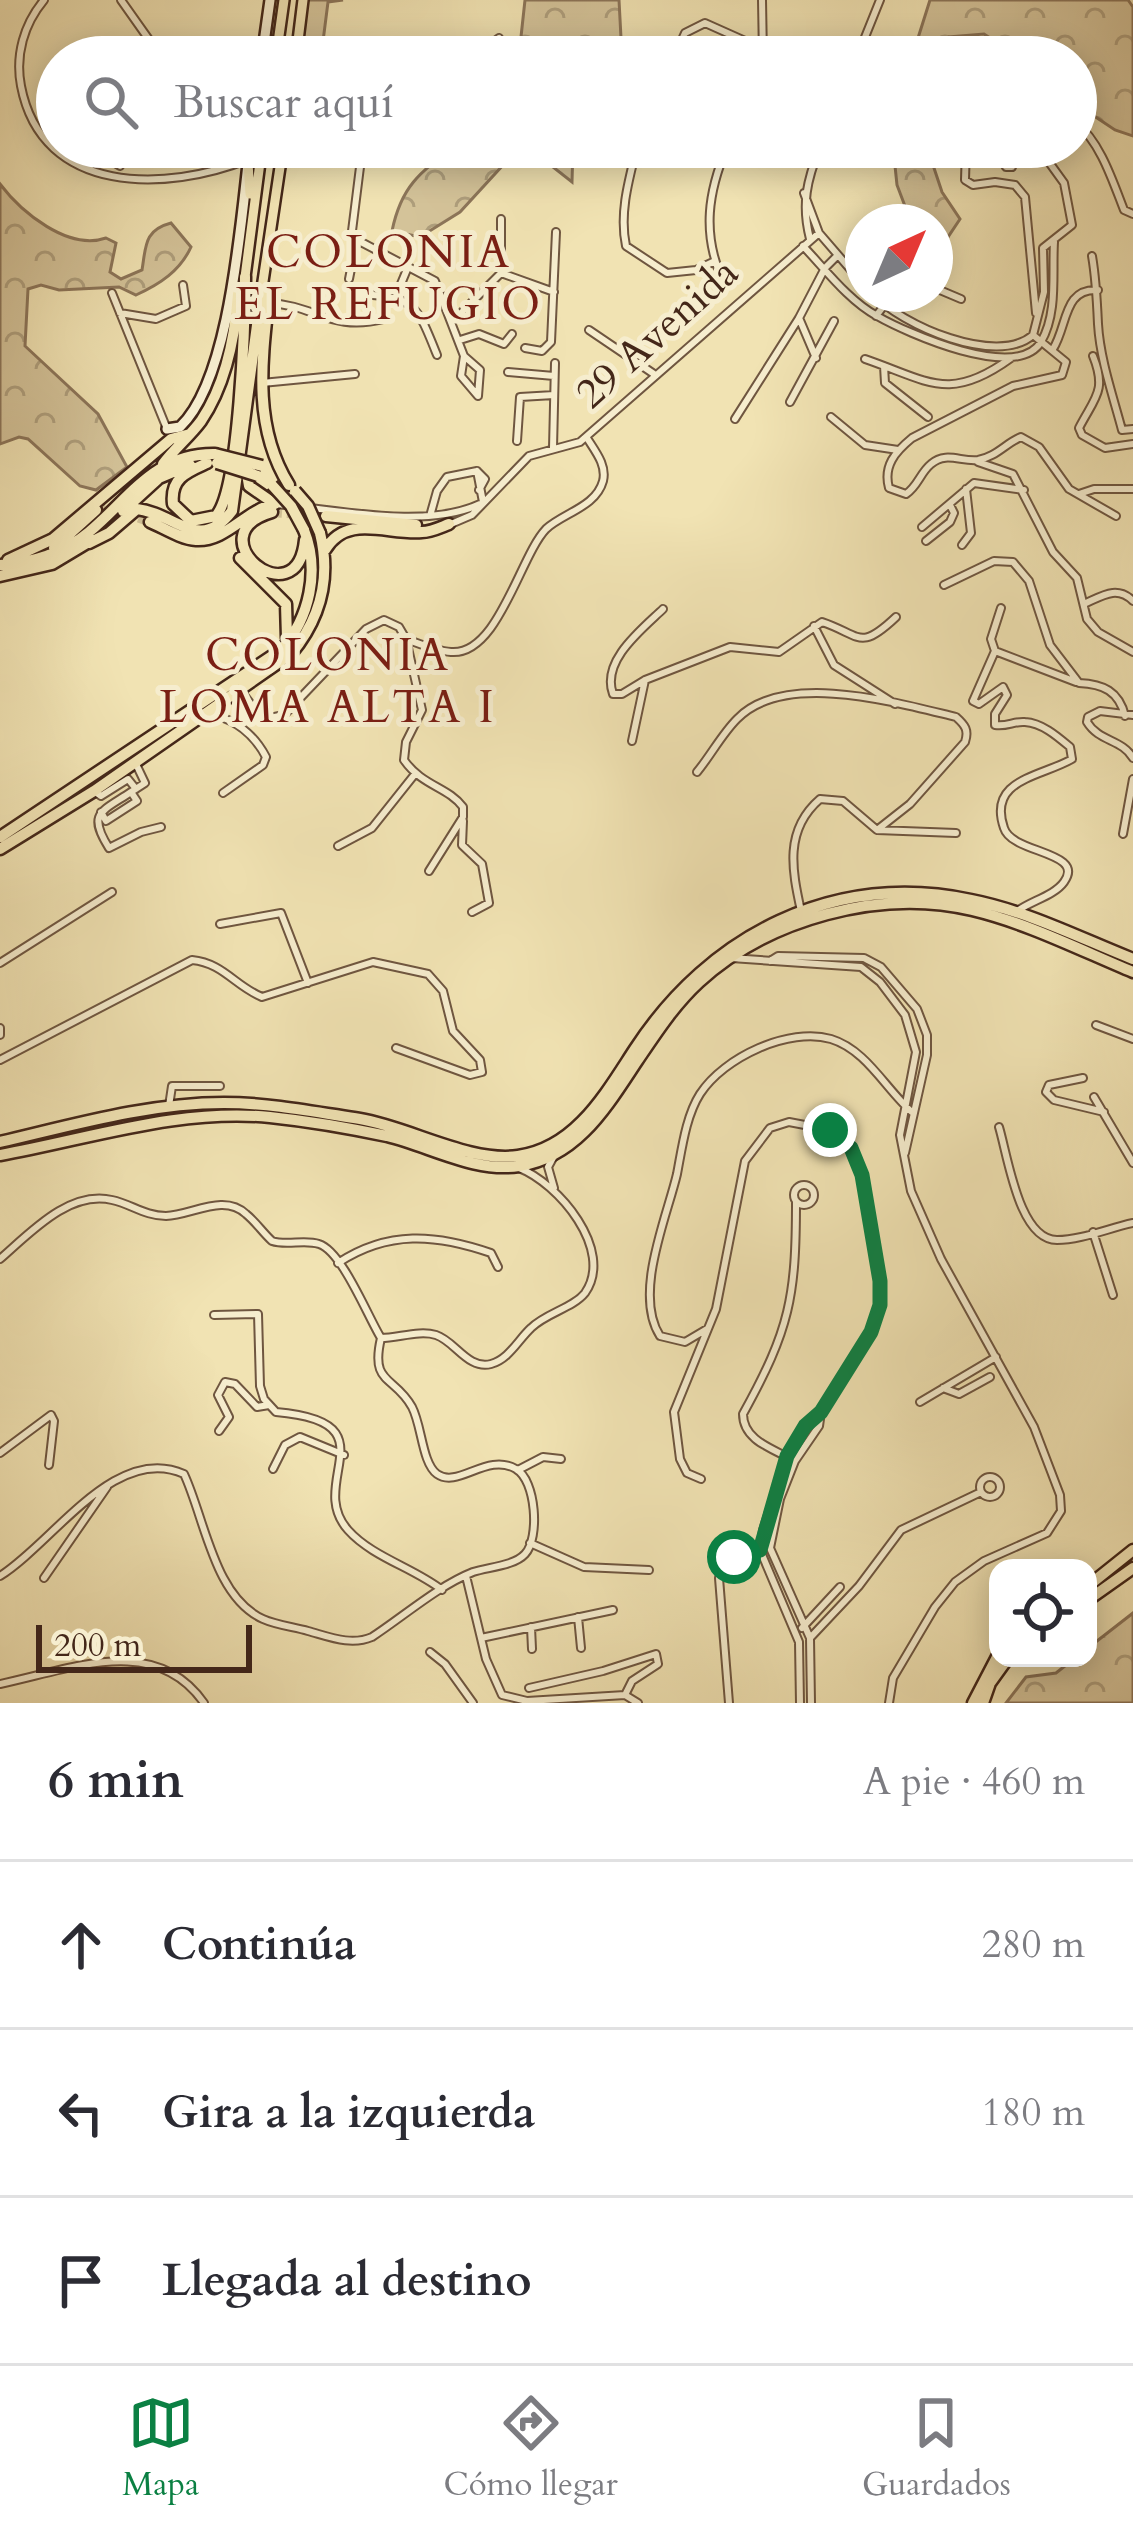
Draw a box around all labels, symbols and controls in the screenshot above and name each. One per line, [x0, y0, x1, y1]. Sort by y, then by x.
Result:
search box [36, 36, 1097, 168]
icon: search [78, 69, 144, 135]
text: Buscar aquí [174, 72, 394, 133]
north arrow [845, 204, 953, 312]
district label: COLONIA EL REFUGIO [235, 222, 543, 335]
street label: 29 Avenida [563, 245, 751, 421]
district label: COLONIA LOMA ALTA I [159, 625, 497, 738]
route end [803, 1103, 857, 1157]
route start [707, 1530, 761, 1584]
map controls [989, 1559, 1097, 1667]
button: locate [989, 1559, 1097, 1667]
scale bar [36, 1619, 252, 1672]
text: 200 m [54, 1623, 141, 1668]
text: 6 min [48, 1746, 184, 1816]
text: A pie · 460 m [863, 1755, 1085, 1808]
icon: ahead [48, 1912, 114, 1978]
text: Continúa [162, 1914, 356, 1975]
text: 280 m [982, 1918, 1085, 1971]
icon: left [48, 2080, 114, 2146]
text: Gira a la izquierda [162, 2082, 535, 2143]
text: 180 m [982, 2086, 1085, 2139]
icon: arrive [48, 2248, 114, 2314]
text: Llegada al destino [162, 2250, 532, 2311]
tab: Mapa [122, 2390, 199, 2507]
tab: Cómo llegar [444, 2390, 618, 2507]
tab: Guardados [862, 2390, 1011, 2507]

